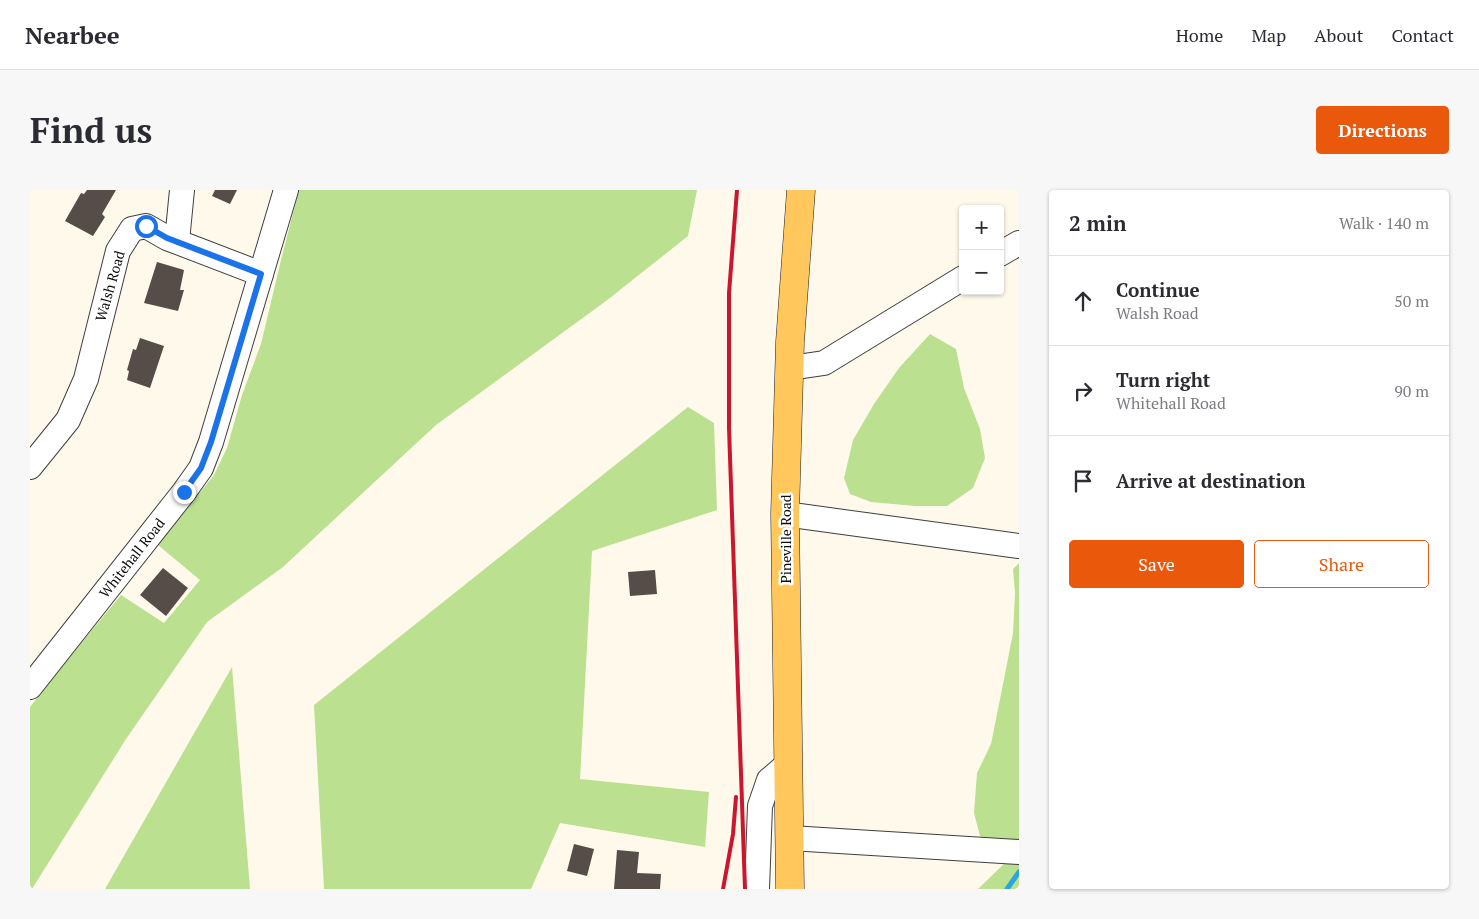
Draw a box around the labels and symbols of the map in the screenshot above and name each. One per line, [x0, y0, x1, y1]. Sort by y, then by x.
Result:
route start [135, 215, 158, 238]
street label: Walsh Road [90, 248, 129, 323]
route end [173, 481, 196, 504]
street label: Pineville Road [776, 494, 795, 584]
street label: Whitehall Road [95, 514, 169, 601]

